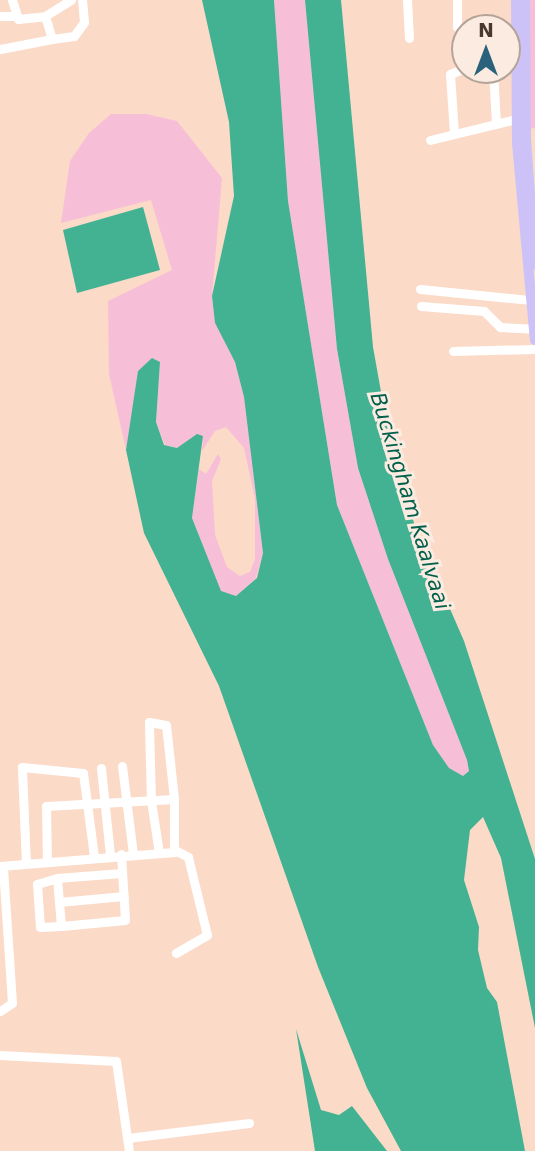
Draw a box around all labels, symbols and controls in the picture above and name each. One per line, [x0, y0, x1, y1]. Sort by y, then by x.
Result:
north arrow [451, 14, 521, 84]
text: N [478, 19, 494, 41]
water label: Buckingham Kaalvaai [365, 389, 455, 613]

